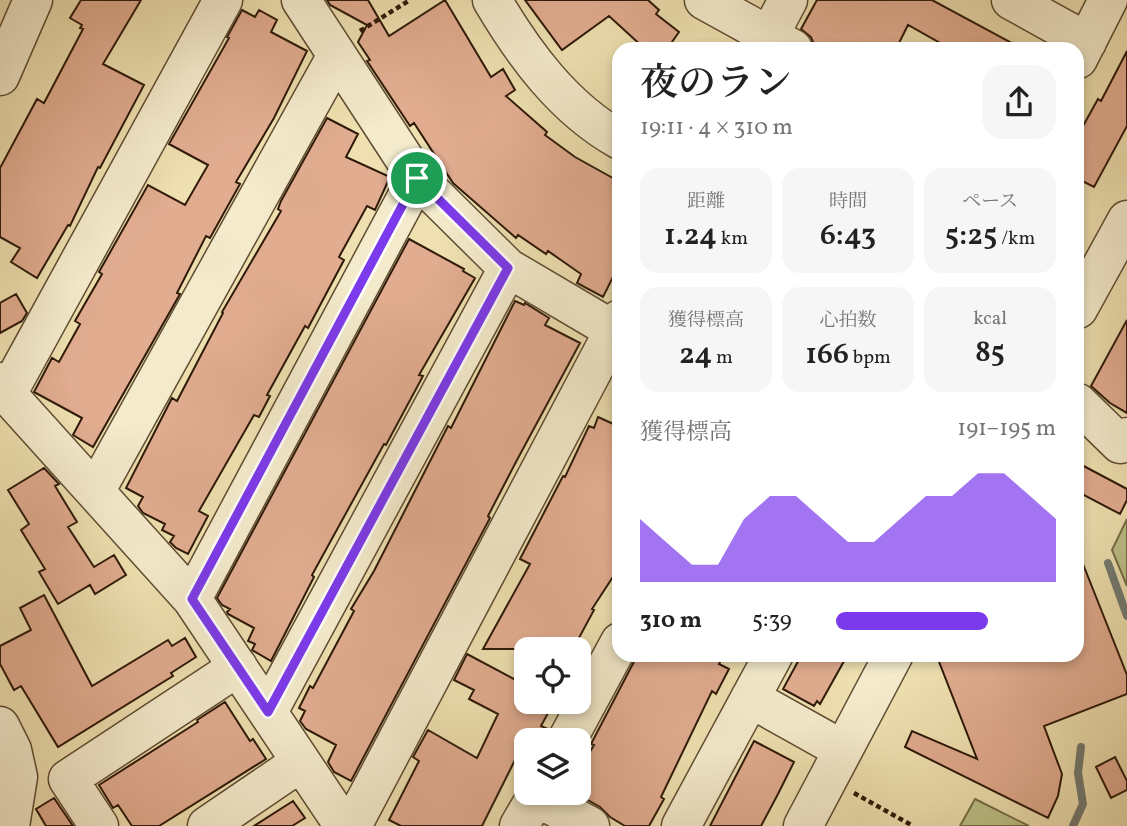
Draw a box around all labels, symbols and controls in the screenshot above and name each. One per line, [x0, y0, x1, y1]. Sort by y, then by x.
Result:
text: 夜のラン [640, 59, 792, 112]
button: share [982, 65, 1056, 139]
text: 19:11 · 4 × 310 m [640, 112, 793, 144]
pin [387, 148, 447, 208]
icon: arrive [398, 159, 436, 197]
text: 距離 [687, 189, 725, 215]
text: 時間 [829, 189, 867, 215]
text: ペース [962, 189, 1018, 215]
text: 1.24 [664, 215, 717, 257]
text: 6:43 [820, 215, 876, 257]
text: 5:25 [945, 215, 997, 257]
text: km [717, 226, 748, 252]
text: /km [997, 226, 1035, 252]
text: kcal [973, 306, 1007, 332]
text: 獲得標高 [668, 308, 744, 334]
text: 心拍数 [819, 308, 877, 334]
text: 85 [975, 332, 1005, 374]
text: 24 [679, 334, 712, 376]
text: 166 [805, 334, 849, 376]
text: m [712, 345, 733, 371]
text: bpm [849, 345, 891, 371]
text: 191–195 m [957, 413, 1056, 445]
text: 獲得標高 [640, 417, 732, 449]
text: 310 m [640, 605, 702, 637]
text: 5:39 [752, 605, 792, 637]
map controls [514, 637, 591, 805]
button: locate [514, 637, 591, 714]
button: layers [514, 728, 591, 805]

